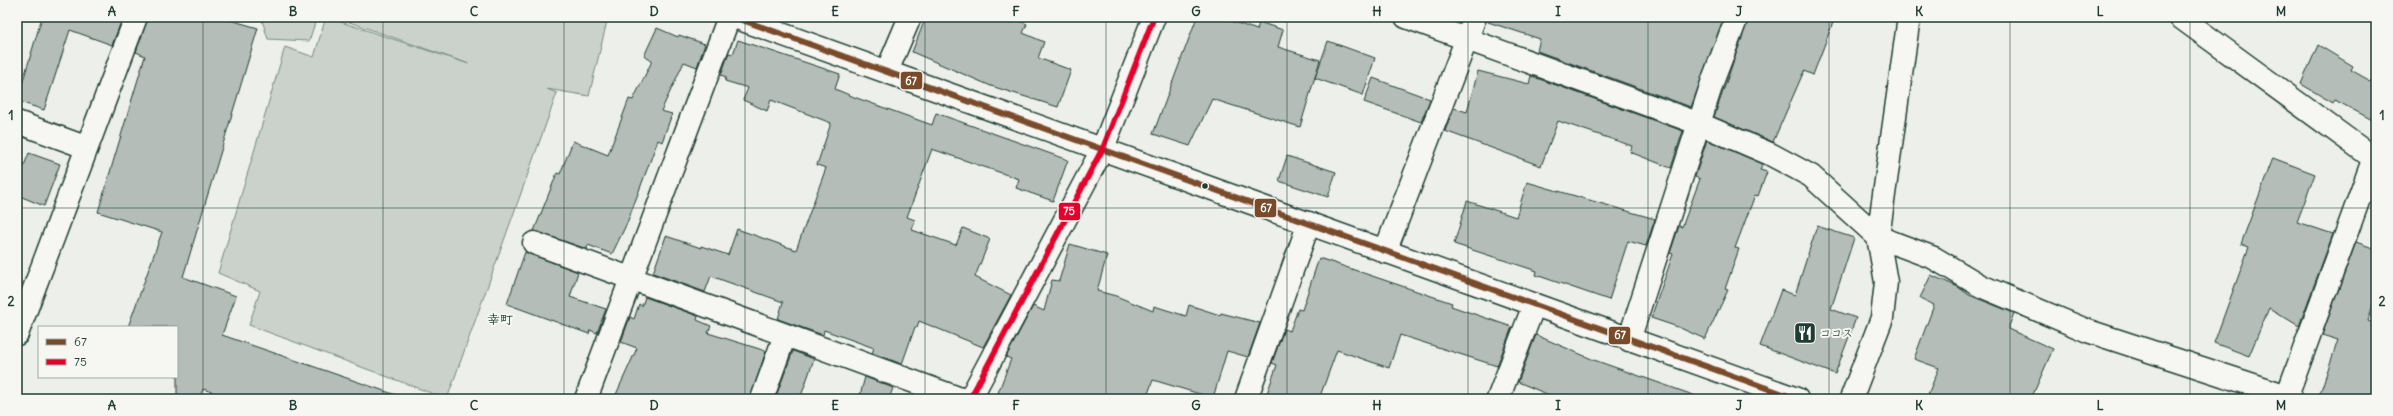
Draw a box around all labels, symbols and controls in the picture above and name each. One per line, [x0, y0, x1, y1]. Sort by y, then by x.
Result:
text: A [108, 3, 117, 20]
text: B [289, 3, 298, 20]
text: C [470, 3, 479, 20]
text: D [649, 3, 659, 20]
text: E [831, 3, 839, 20]
text: F [1012, 3, 1020, 20]
text: G [1191, 3, 1201, 20]
text: H [1372, 3, 1382, 20]
text: I [1555, 3, 1561, 20]
text: J [1736, 3, 1743, 20]
text: K [1915, 3, 1924, 20]
text: L [2096, 3, 2104, 20]
text: M [2276, 3, 2286, 20]
line badge: 67 [900, 71, 923, 90]
text: 67 [905, 74, 917, 88]
text: 1 [8, 107, 14, 124]
text: 1 [2379, 107, 2385, 124]
unlabelled marker [1200, 181, 1210, 191]
line badge: 67 [1254, 198, 1277, 218]
text: 67 [1260, 201, 1272, 215]
line badge: 75 [1058, 202, 1081, 221]
text: 75 [1063, 204, 1075, 218]
text: 2 [7, 293, 15, 310]
text: 2 [2378, 293, 2386, 310]
district label: 幸町 [487, 311, 513, 328]
restaurant icon: ココス [1792, 320, 1818, 346]
legend [38, 326, 178, 378]
line badge: 67 [1608, 326, 1631, 345]
place label: ココス [1820, 326, 1853, 340]
text: 67 [1614, 328, 1626, 342]
text: 67 [74, 334, 87, 349]
text: 75 [74, 354, 87, 369]
text: A [108, 397, 117, 414]
text: B [289, 397, 298, 414]
text: C [470, 397, 479, 414]
text: D [649, 397, 659, 414]
text: E [831, 397, 839, 414]
text: F [1012, 397, 1020, 414]
text: G [1191, 397, 1201, 414]
text: H [1372, 397, 1382, 414]
text: I [1555, 397, 1561, 414]
text: J [1736, 397, 1743, 414]
text: K [1915, 397, 1924, 414]
text: L [2096, 397, 2104, 414]
text: M [2276, 397, 2286, 414]

